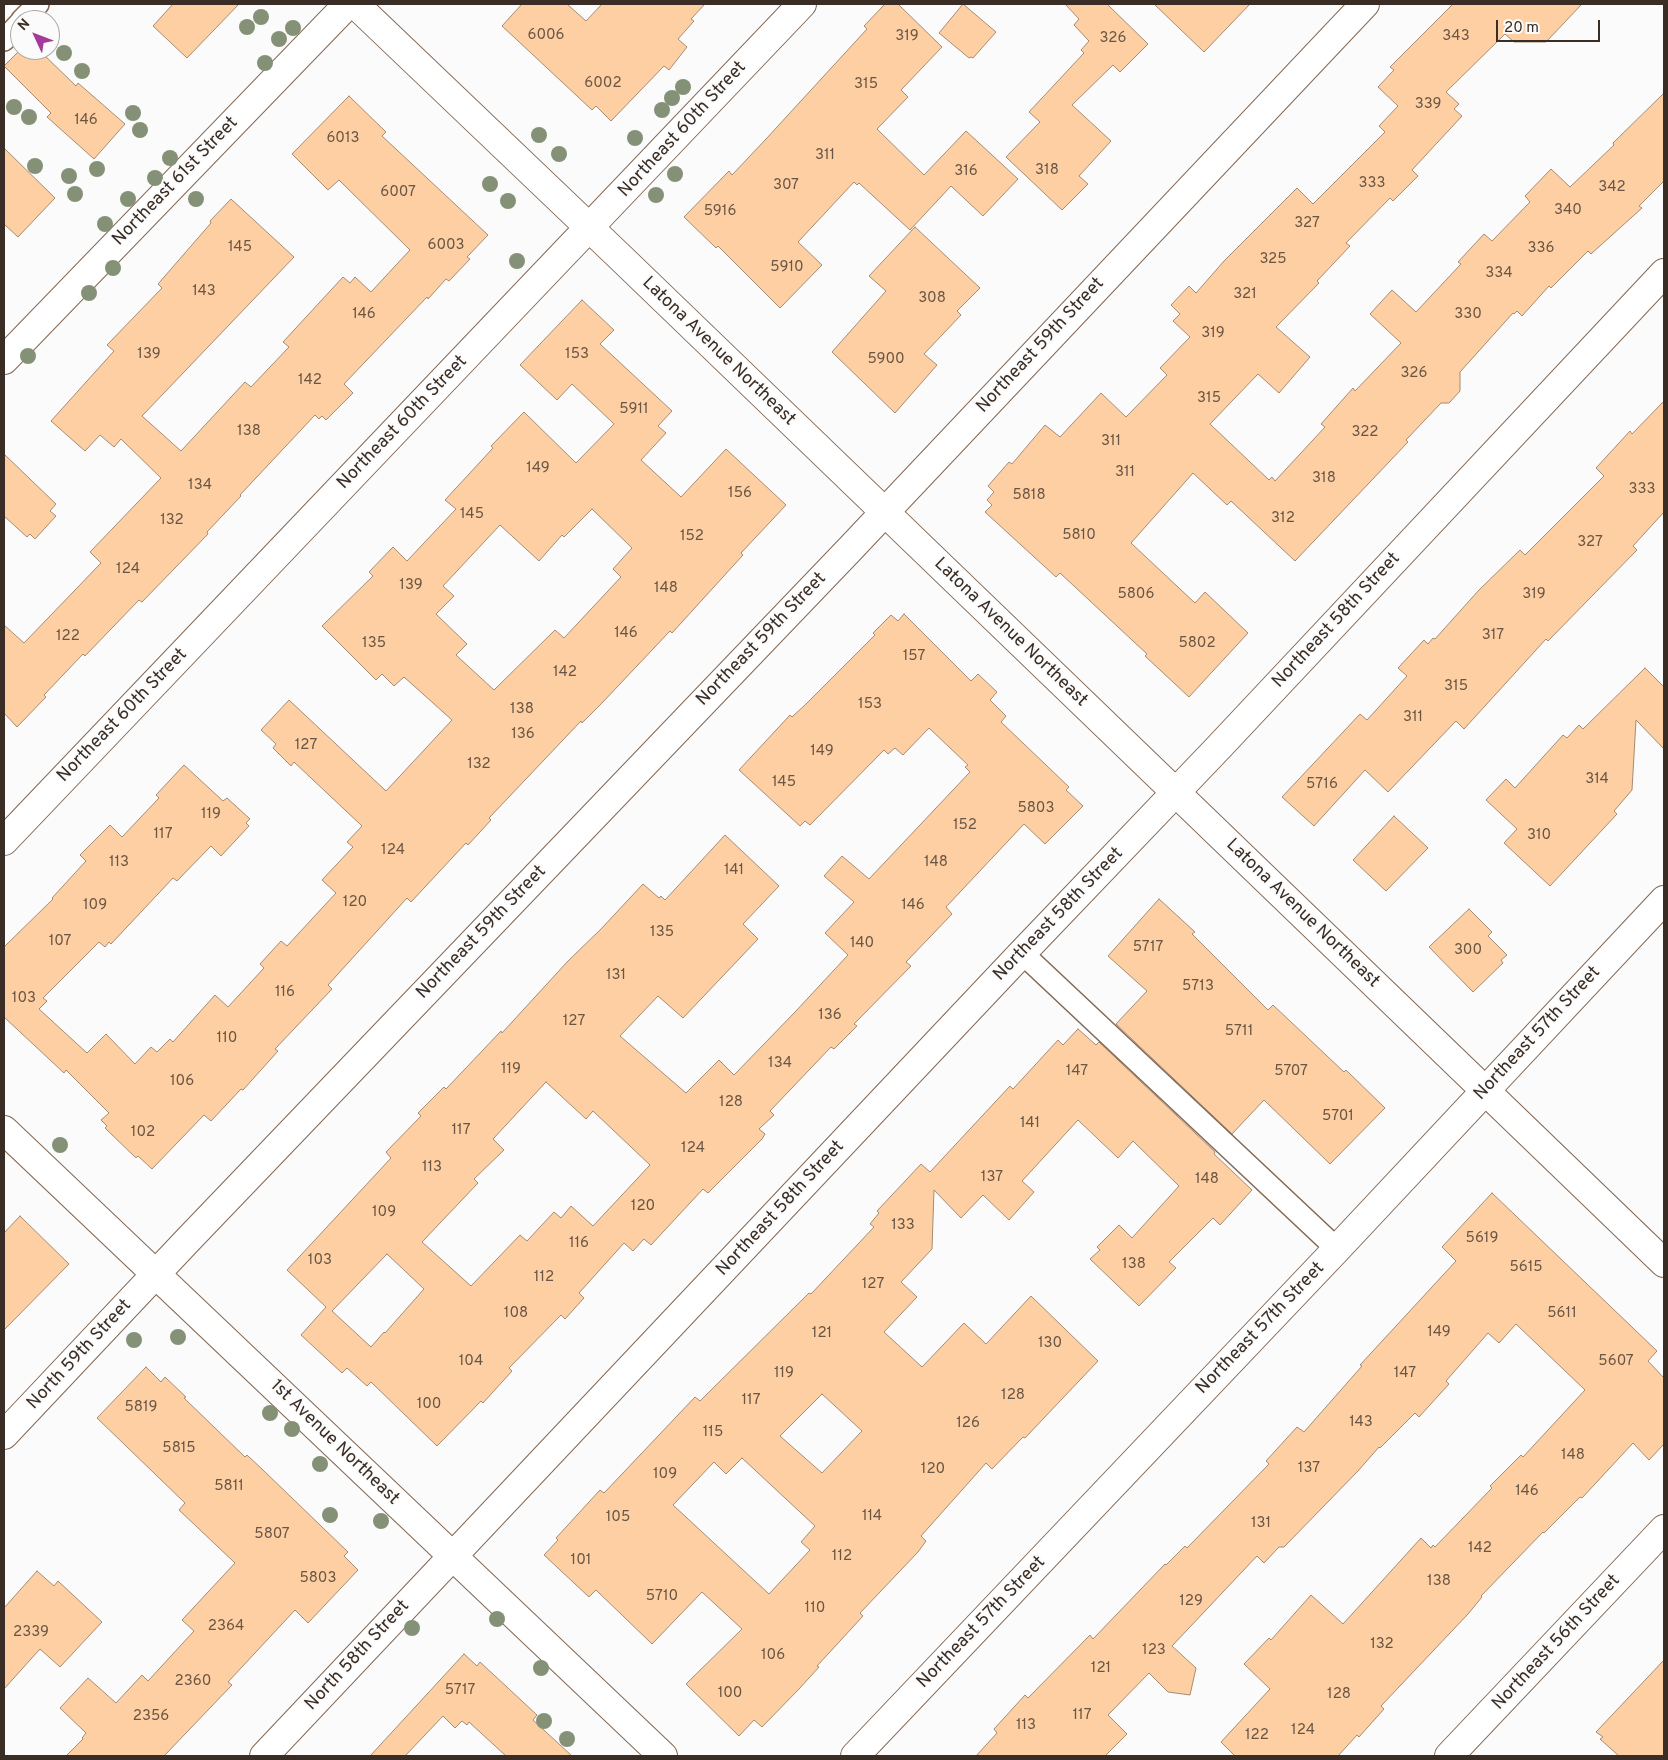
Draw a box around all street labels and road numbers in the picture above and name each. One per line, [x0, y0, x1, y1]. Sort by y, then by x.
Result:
street label: Northeast 60th Street [614, 58, 752, 202]
street label: Northeast 61st Street [109, 113, 243, 251]
street label: Latona Avenue Northeast [637, 273, 799, 431]
street label: Northeast 59th Street [973, 274, 1109, 418]
street label: Northeast 60th Street [333, 352, 473, 494]
street label: Northeast 58th Street [1269, 549, 1405, 693]
street label: Latona Avenue Northeast [929, 554, 1091, 712]
street label: Northeast 59th Street [693, 569, 831, 711]
street label: Northeast 60th Street [53, 645, 193, 787]
street label: Latona Avenue Northeast [1221, 835, 1383, 993]
street label: Northeast 58th Street [990, 844, 1128, 986]
street label: Northeast 59th Street [413, 862, 551, 1004]
street label: Northeast 57th Street [1470, 962, 1606, 1106]
street label: Northeast 58th Street [713, 1137, 849, 1281]
street label: Northeast 57th Street [1192, 1258, 1330, 1400]
street label: North 59th Street [23, 1295, 137, 1415]
street label: 1st Avenue Northeast [265, 1376, 403, 1510]
street label: Northeast 57th Street [913, 1552, 1051, 1694]
street label: Northeast 56th Street [1489, 1571, 1625, 1715]
street label: North 58th Street [301, 1596, 415, 1716]

